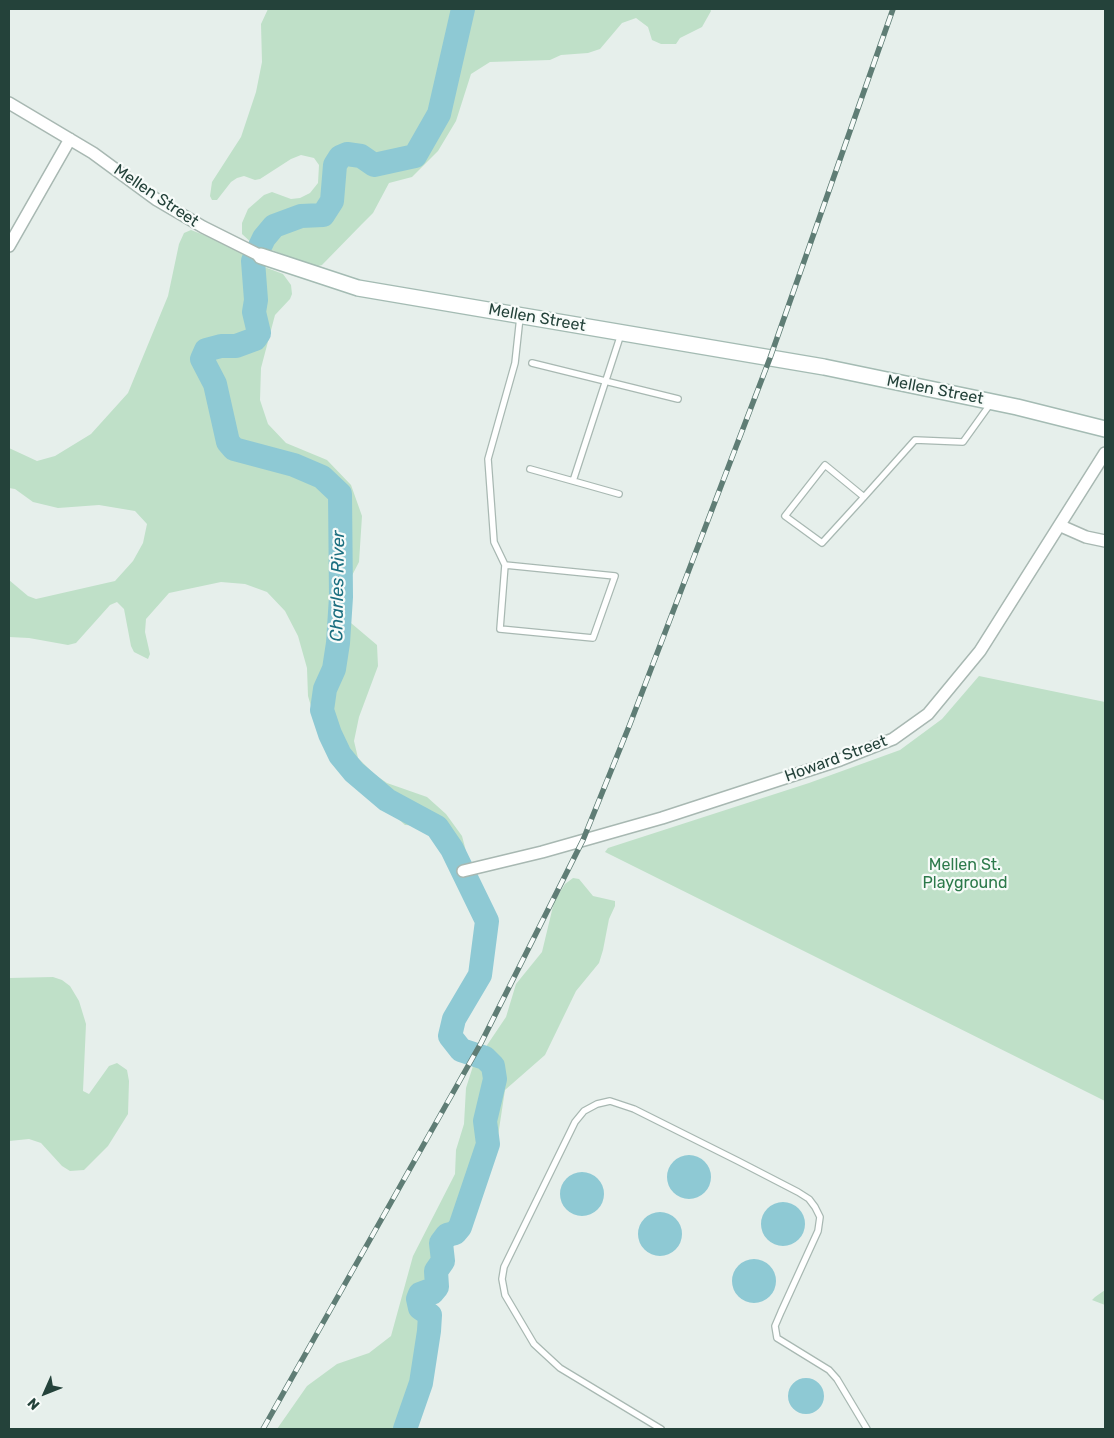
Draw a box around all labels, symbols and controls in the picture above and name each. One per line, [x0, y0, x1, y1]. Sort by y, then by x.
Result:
street label: Mellen Street [110, 161, 202, 231]
street label: Mellen Street [487, 300, 587, 336]
street label: Mellen Street [885, 371, 985, 409]
water label: Charles River [326, 530, 350, 642]
street label: Howard Street [782, 732, 890, 786]
park label: Mellen St. Playground [923, 855, 1007, 893]
north arrow [20, 1368, 70, 1418]
text: N [24, 1394, 43, 1413]

